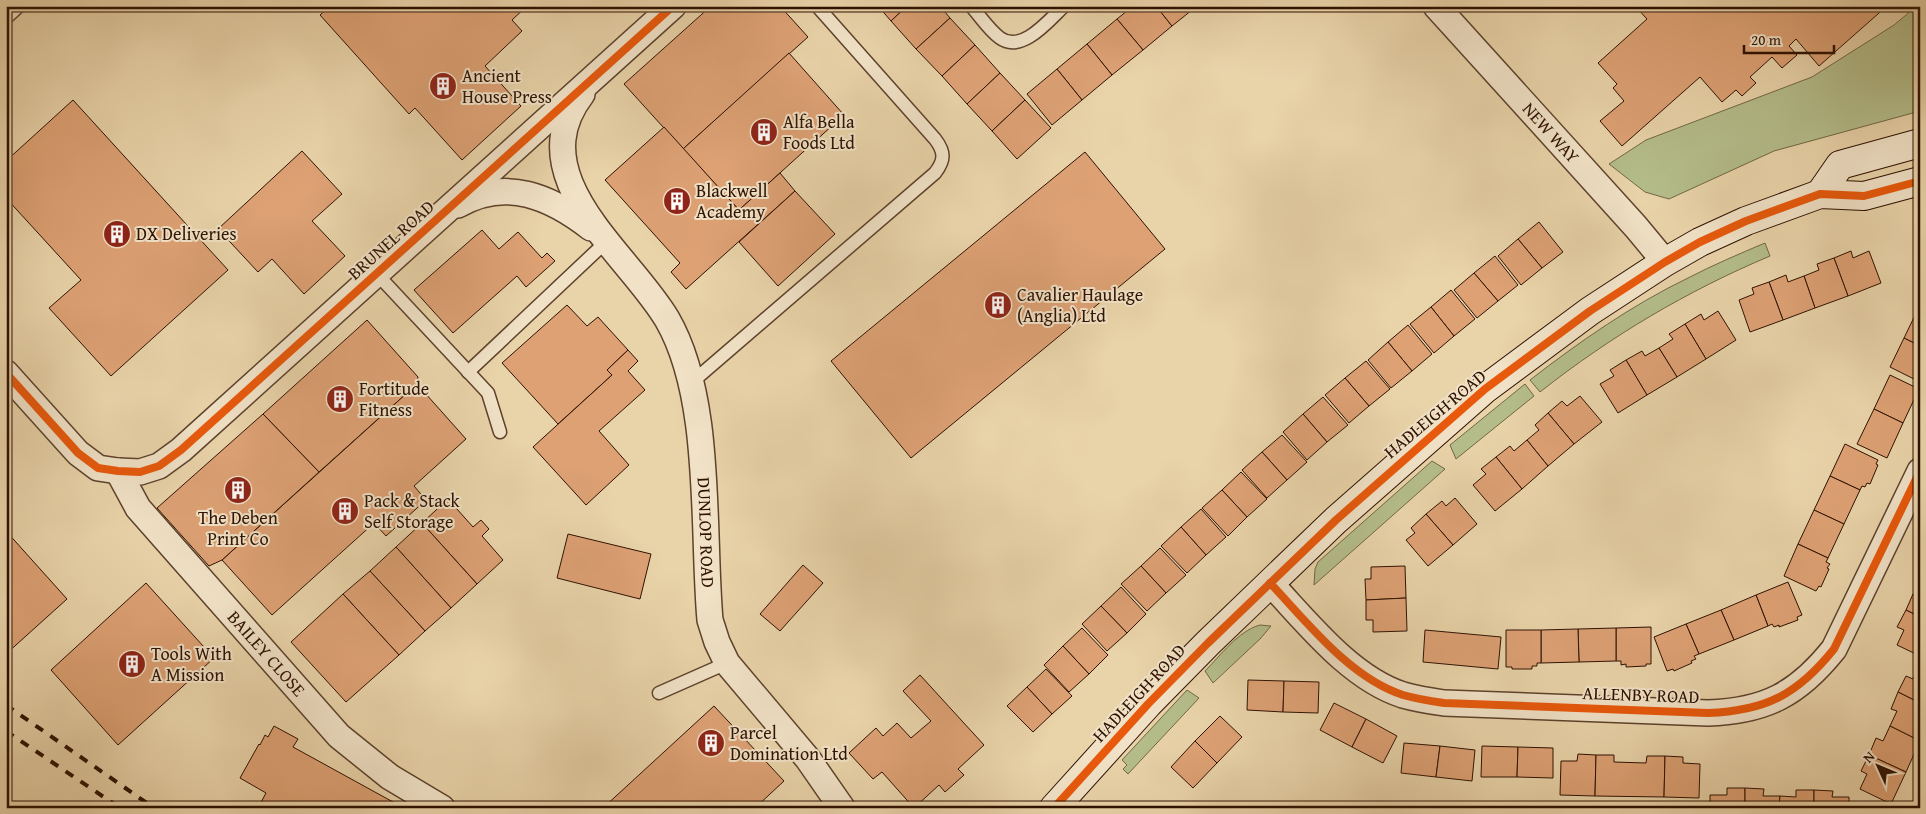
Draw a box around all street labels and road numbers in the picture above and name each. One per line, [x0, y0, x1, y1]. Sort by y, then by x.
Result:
street label: NEW WAY [1516, 96, 1586, 169]
street label: BRUNEL ROAD [341, 193, 440, 286]
street label: HADLEIGH ROAD [1378, 363, 1492, 465]
street label: DUNLOP ROAD [691, 476, 722, 588]
street label: BAILEY CLOSE [221, 604, 312, 702]
street label: HADLEIGH ROAD [1086, 637, 1192, 748]
street label: ALLENBY ROAD [1582, 679, 1700, 710]

